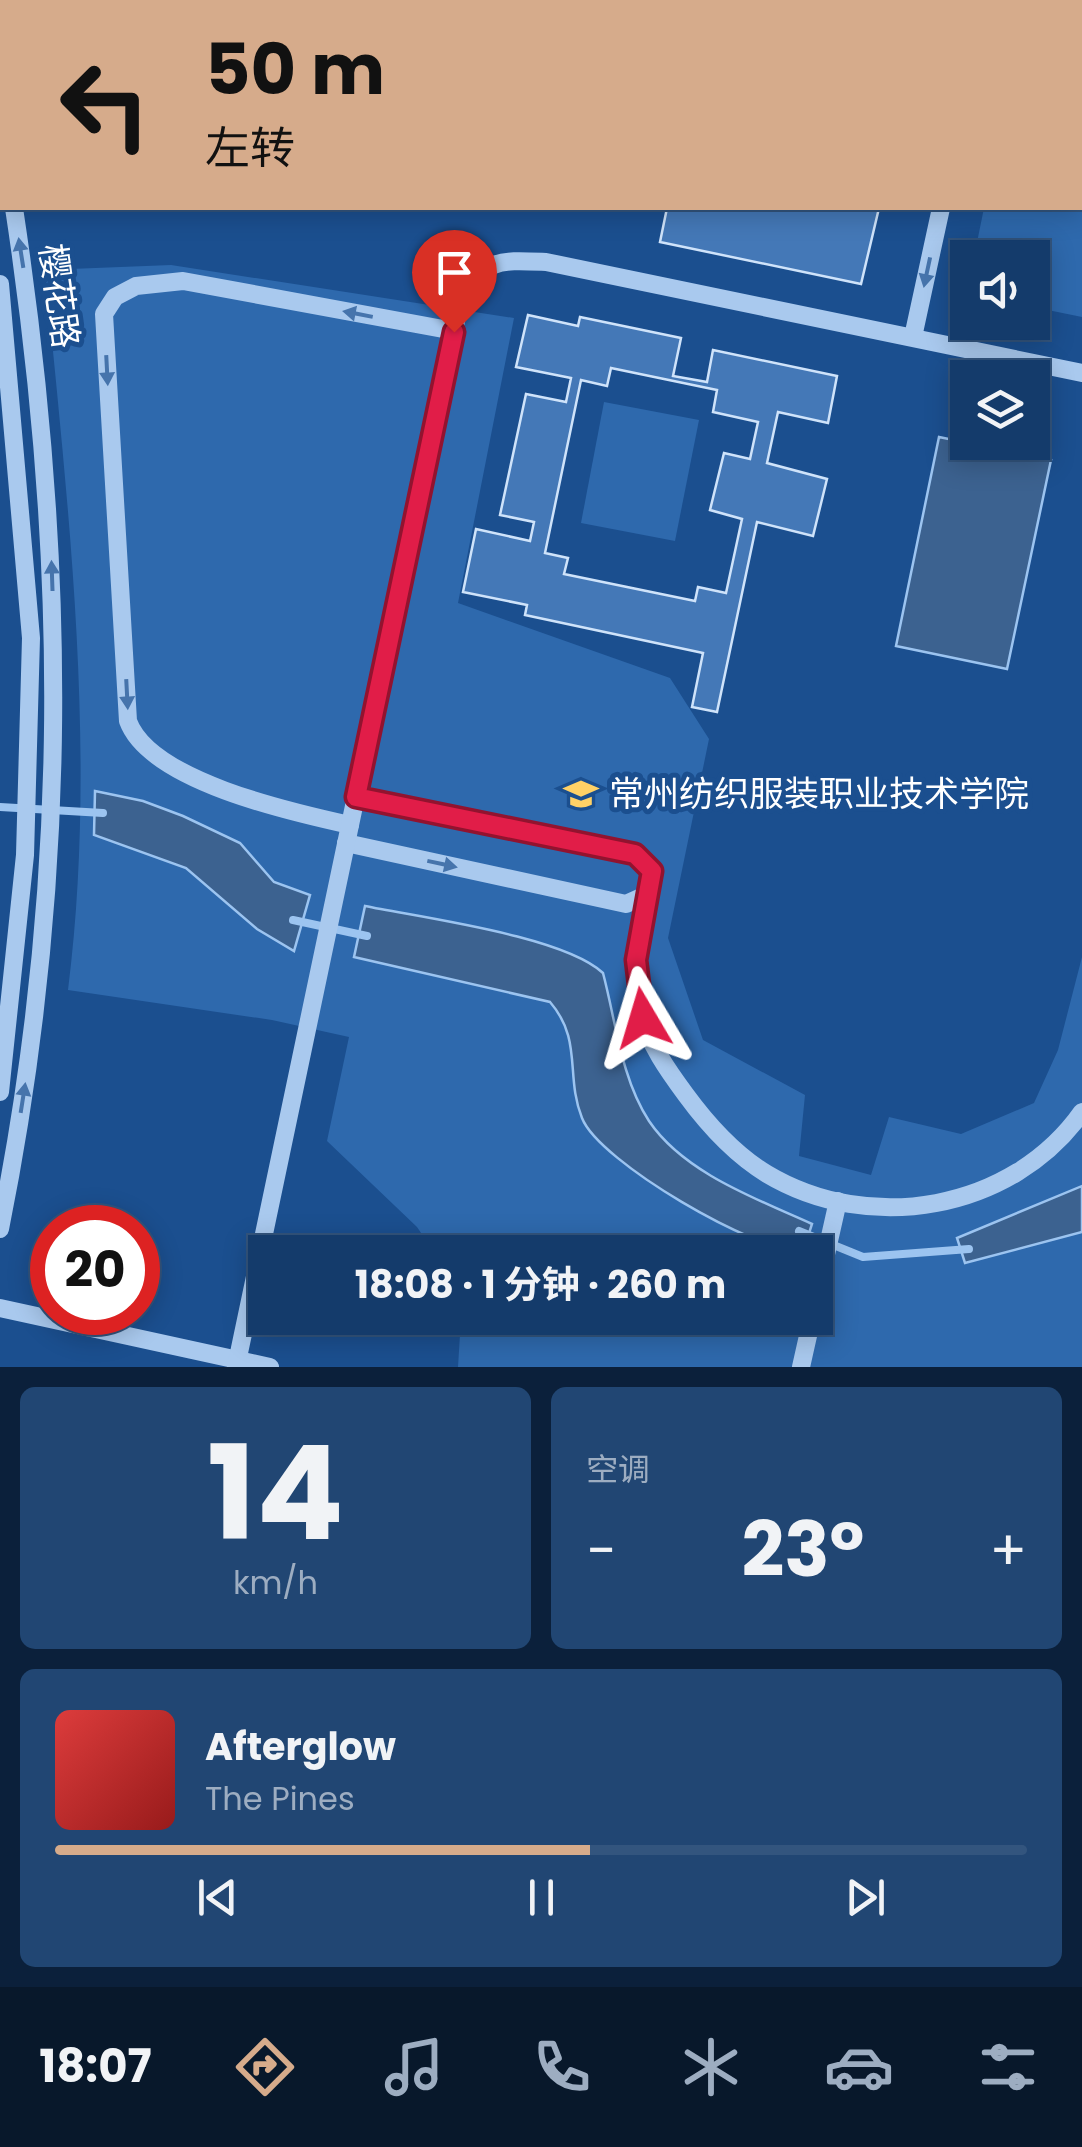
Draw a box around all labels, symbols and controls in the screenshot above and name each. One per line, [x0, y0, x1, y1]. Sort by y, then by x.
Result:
text: 50 m [205, 20, 385, 119]
icon: left [40, 40, 170, 170]
text: 左转 [205, 117, 295, 180]
pin [412, 230, 497, 333]
one-way arrow [12, 236, 28, 268]
map controls [950, 240, 1050, 460]
button: sound [950, 240, 1050, 340]
street label: 樱花路 [28, 241, 91, 351]
icon: arrive [427, 245, 482, 300]
one-way arrow [919, 257, 934, 288]
one-way arrow [342, 305, 373, 321]
one-way arrow [99, 354, 115, 386]
button: layers [950, 360, 1050, 460]
one-way arrow [44, 559, 60, 591]
one-way arrow [119, 679, 135, 711]
place label: 常州纺织服装职业技术学院 [609, 769, 1029, 818]
school or university icon: 常州纺织服装职业技术学院 [562, 775, 600, 813]
one-way arrow [427, 856, 458, 872]
position arrow [591, 966, 695, 1070]
one-way arrow [16, 1082, 31, 1113]
speed limit sign: 20 [30, 1205, 160, 1335]
text: 18:08 · 1 分钟 · 260 m [355, 1258, 726, 1311]
text: 14 [207, 1402, 344, 1585]
text: 空调 [586, 1447, 650, 1492]
text: 23° [741, 1497, 864, 1602]
text: − [586, 1512, 616, 1589]
text: + [989, 1512, 1027, 1589]
text: km/h [233, 1560, 318, 1605]
text: Afterglow [205, 1720, 396, 1773]
text: The Pines [205, 1776, 355, 1821]
icon: previous [190, 1870, 245, 1925]
icon: pause [514, 1870, 569, 1925]
icon: next [838, 1870, 893, 1925]
icon: directions [230, 2032, 300, 2102]
icon: music [379, 2032, 449, 2102]
icon: phone [527, 2032, 597, 2102]
icon: climate [676, 2032, 746, 2102]
icon: car [824, 2032, 894, 2102]
icon: filters [973, 2032, 1043, 2102]
text: 18:07 [39, 2035, 152, 2098]

